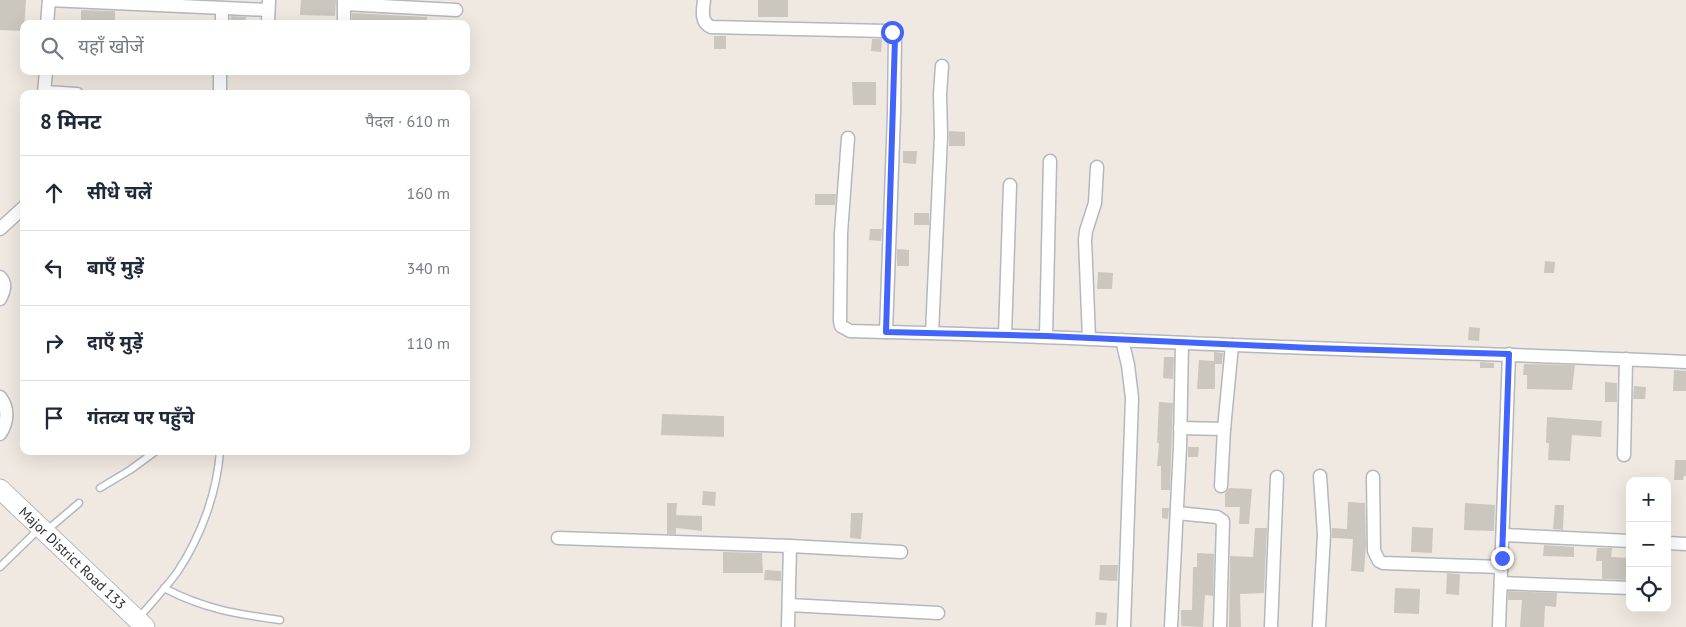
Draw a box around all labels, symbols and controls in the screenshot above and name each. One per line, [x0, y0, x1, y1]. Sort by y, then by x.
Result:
search box [20, 20, 470, 75]
route start [881, 21, 904, 44]
icon: search [38, 34, 66, 62]
text: यहाँ खोजें [78, 34, 144, 58]
text: 8 मिनट [40, 108, 101, 135]
text: पैदल · 610 m [365, 111, 450, 131]
icon: ahead [40, 179, 68, 207]
text: सीधे चलें [87, 180, 152, 204]
text: 160 m [407, 183, 450, 203]
icon: left [40, 254, 68, 282]
text: बाएँ मुड़ें [87, 255, 144, 279]
text: 340 m [407, 258, 450, 278]
icon: right [40, 329, 68, 357]
text: दाएँ मुड़ें [87, 330, 143, 354]
text: 110 m [407, 333, 450, 353]
icon: arrive [40, 404, 68, 432]
text: गंतव्य पर पहुँचे [87, 405, 194, 429]
map controls [1626, 477, 1671, 612]
button: + [1626, 477, 1671, 522]
street label: Major District Road 133 [15, 503, 130, 613]
button: − [1626, 522, 1671, 567]
route end [1491, 547, 1514, 570]
button: locate [1626, 567, 1671, 612]

